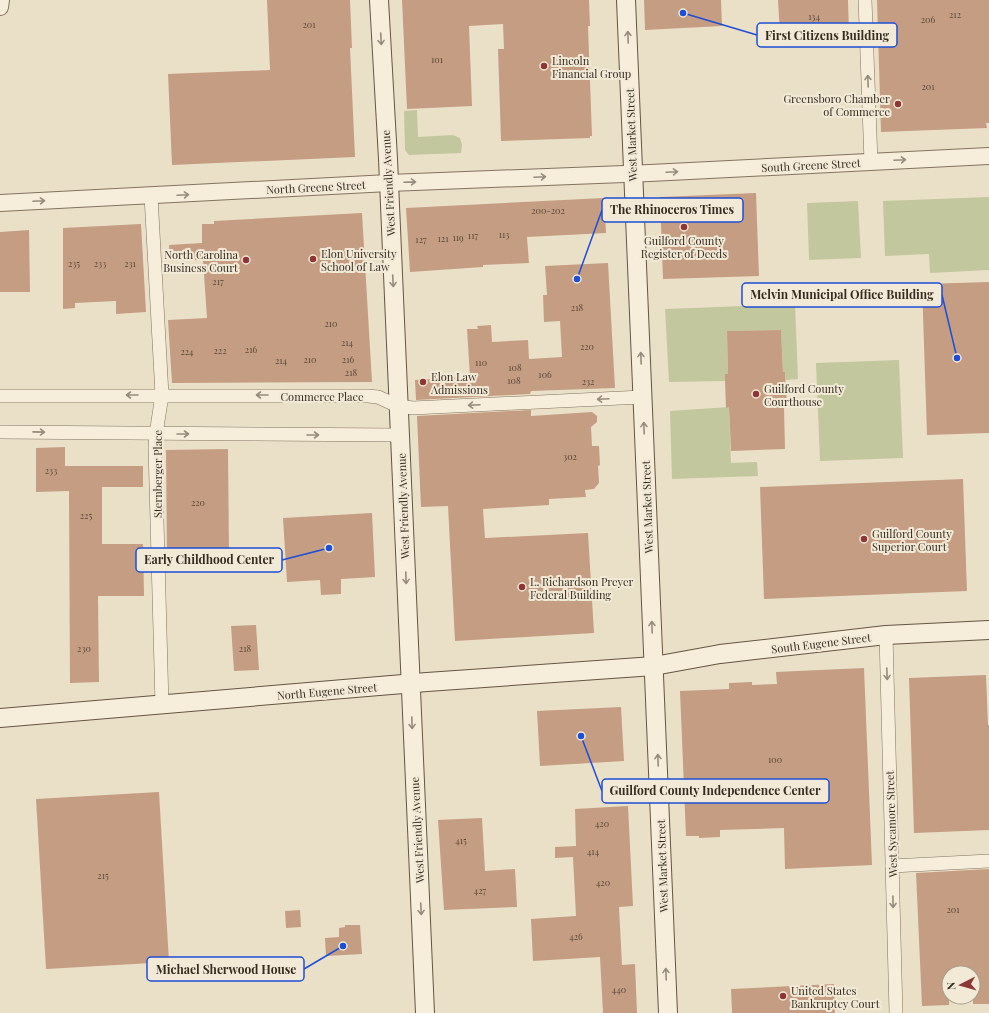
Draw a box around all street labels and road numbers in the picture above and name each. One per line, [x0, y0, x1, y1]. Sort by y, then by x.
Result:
street label: West Market Street [622, 88, 640, 183]
street label: West Friendly Avenue [378, 129, 398, 237]
street label: South Greene Street [761, 155, 861, 175]
street label: North Greene Street [266, 177, 366, 197]
street label: Commerce Place [281, 389, 364, 404]
street label: Sternberger Place [150, 430, 165, 518]
street label: West Friendly Avenue [394, 452, 412, 560]
street label: West Market Street [638, 460, 656, 555]
street label: South Eugene Street [770, 629, 872, 657]
street label: North Eugene Street [276, 679, 378, 703]
street label: West Sycamore Street [882, 770, 900, 879]
street label: West Friendly Avenue [407, 776, 427, 884]
street label: West Market Street [653, 819, 671, 914]

